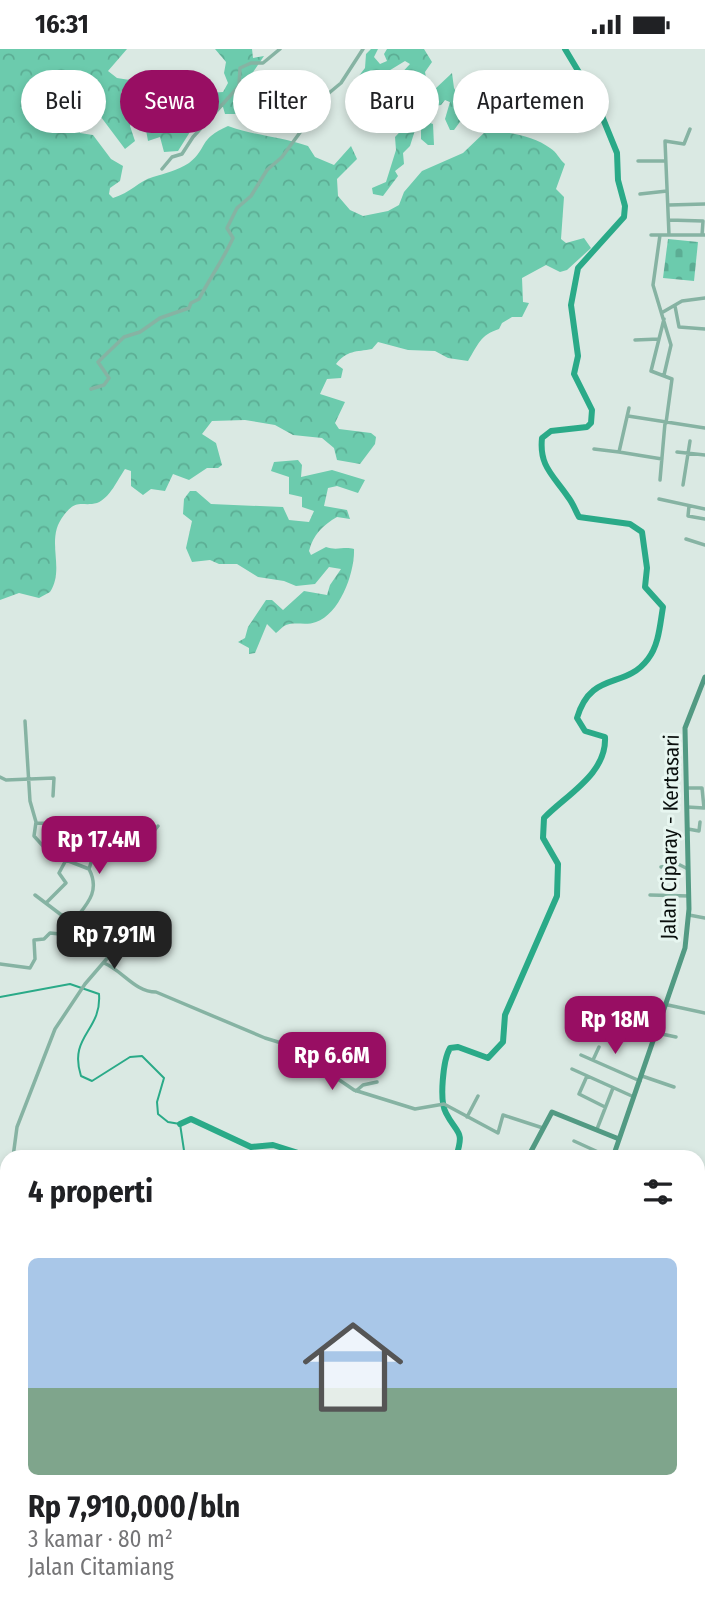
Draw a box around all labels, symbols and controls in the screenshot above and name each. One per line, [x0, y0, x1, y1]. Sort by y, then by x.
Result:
text: 16:31 [35, 9, 89, 40]
chip: Beli [21, 70, 106, 133]
chip: Sewa [120, 70, 219, 133]
chip: Filter [233, 70, 331, 133]
chip: Baru [345, 70, 439, 133]
chip: Apartemen [453, 70, 609, 133]
street label: Jalan Ciparay - Kertasari [655, 734, 685, 940]
pin: Rp 17.4M [27, 817, 171, 876]
text: Rp 17.4M [58, 825, 140, 853]
pin: Rp 7.91M [42, 911, 186, 971]
text: Rp 7.91M [73, 920, 155, 948]
pin: Rp 18M [558, 997, 672, 1056]
text: Rp 18M [581, 1005, 649, 1033]
pin: Rp 6.6M [267, 1033, 397, 1092]
text: Rp 6.6M [294, 1041, 370, 1069]
icon: filters [639, 1173, 677, 1211]
text: 4 properti [28, 1174, 153, 1210]
icon: home [290, 1304, 416, 1430]
text: Rp 7,910,000/bln [28, 1489, 240, 1525]
text: 3 kamar · 80 m² [28, 1525, 173, 1553]
text: Jalan Citamiang [28, 1553, 174, 1581]

